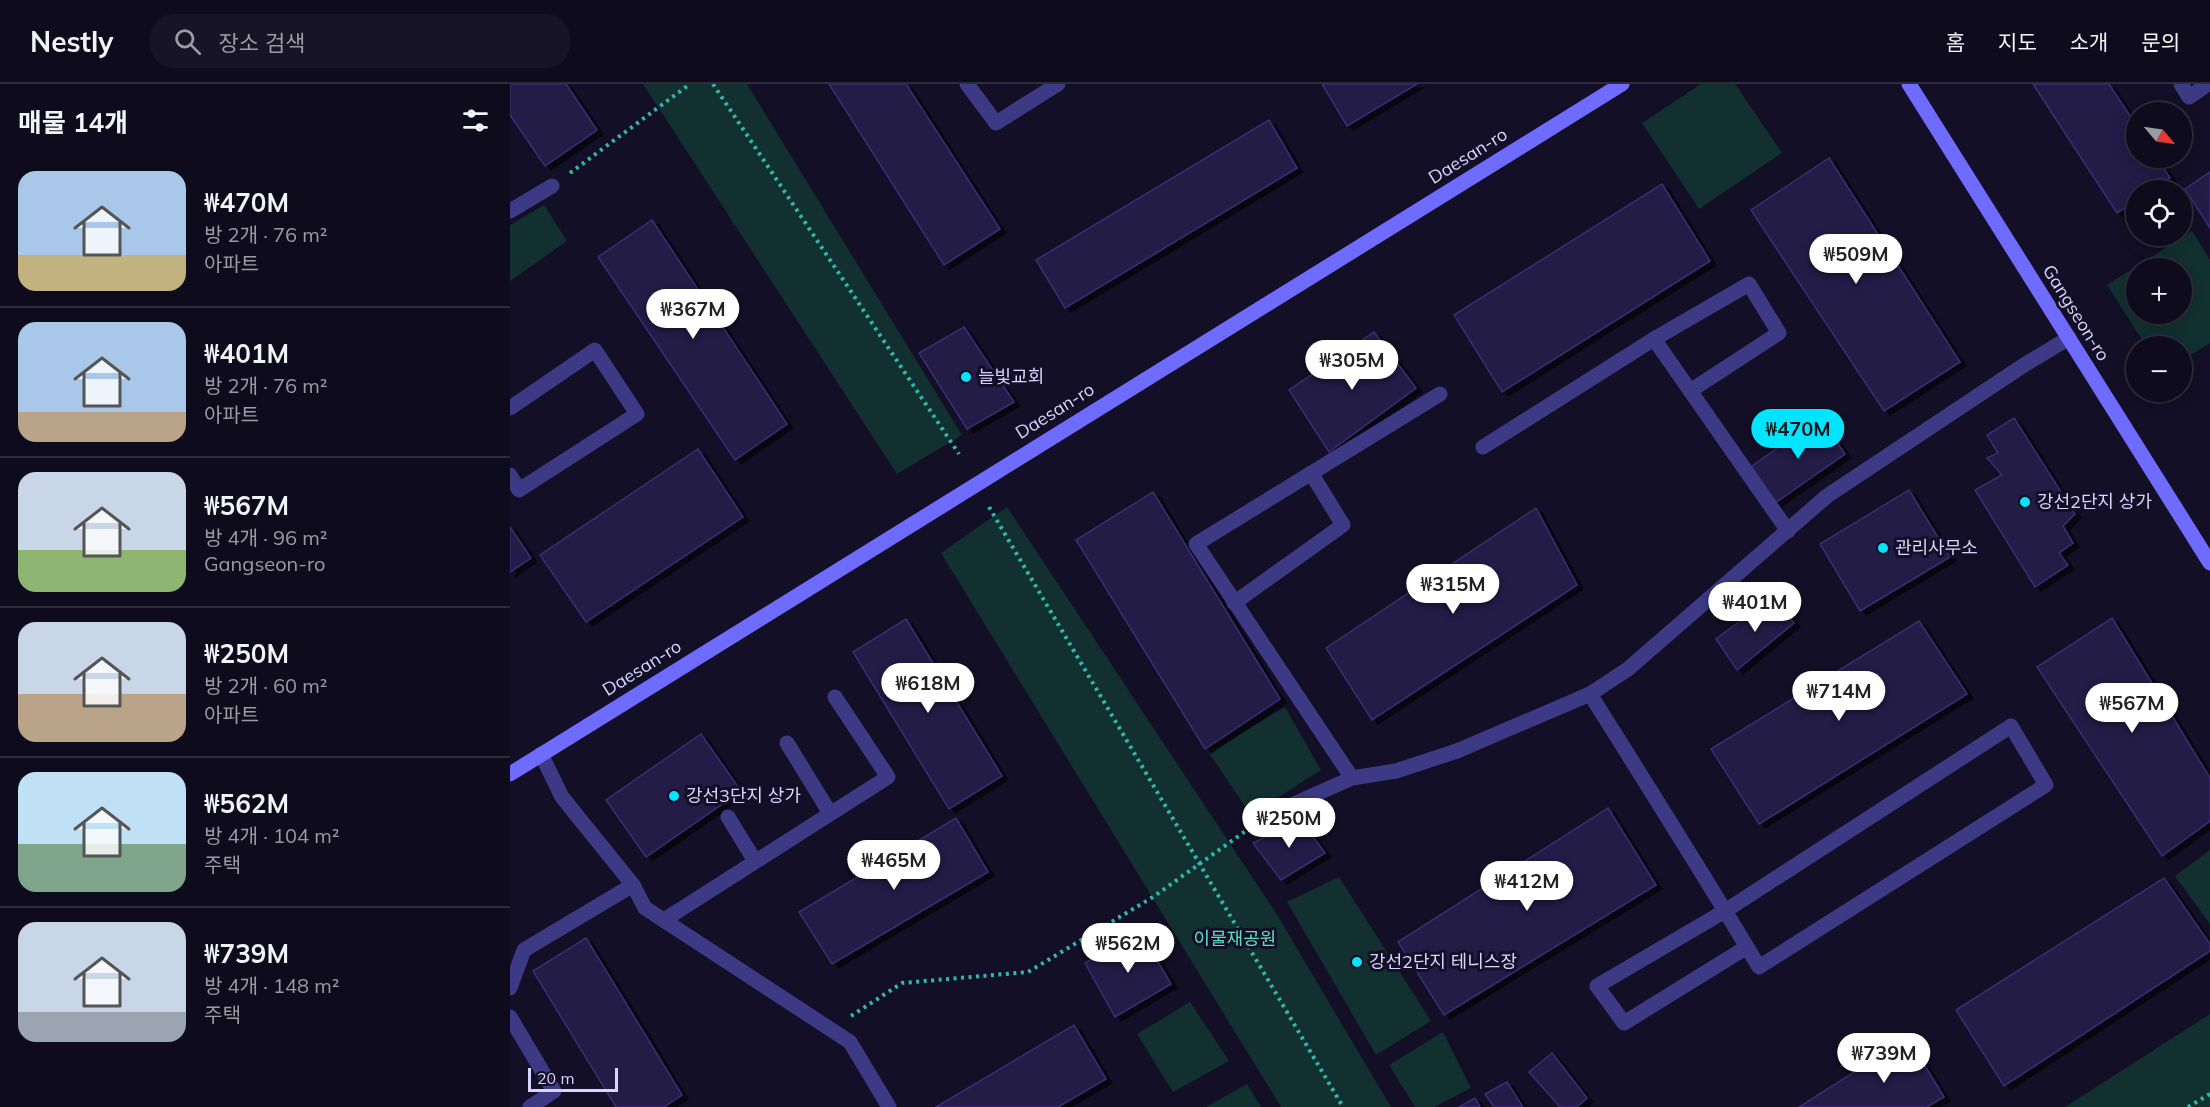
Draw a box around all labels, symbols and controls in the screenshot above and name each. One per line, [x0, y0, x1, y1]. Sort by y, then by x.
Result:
search box [150, 14, 570, 68]
text: Nestly [30, 24, 114, 59]
icon: search [171, 25, 204, 58]
text: 장소 검색 [219, 29, 305, 57]
text: 홈 [1946, 29, 1965, 55]
text: 지도 [1998, 29, 2037, 55]
text: 소개 [2070, 29, 2108, 55]
text: 문의 [2141, 29, 2180, 55]
north arrow [2126, 102, 2192, 168]
map controls [2126, 102, 2192, 402]
icon: filters [459, 104, 492, 137]
text: 매물 14개 [18, 106, 128, 139]
street label: Daesan-ro [1424, 122, 1511, 189]
button: locate [2126, 180, 2192, 246]
text: ₩470M [204, 186, 289, 219]
icon: home [66, 195, 138, 267]
text: 방 2개 · 76 m² [204, 222, 327, 247]
pin: ₩509M [1814, 234, 1898, 285]
text: ₩509M [1823, 241, 1889, 266]
text: 아파트 [204, 251, 259, 276]
button: + [2126, 258, 2192, 324]
street label: Gangseon-ro [2038, 260, 2115, 365]
pin: ₩367M [651, 289, 735, 340]
text: ₩367M [660, 296, 726, 321]
button: − [2126, 336, 2192, 402]
text: ₩401M [204, 337, 289, 370]
pin: ₩305M [1310, 340, 1394, 391]
icon: home [66, 346, 138, 418]
text: ₩305M [1319, 347, 1385, 372]
place label: 늘빛교회 [978, 365, 1044, 388]
marker: 늘빛교회 [959, 370, 973, 384]
text: 방 2개 · 76 m² [204, 373, 327, 398]
street label: Daesan-ro [1011, 377, 1098, 444]
text: 아파트 [204, 402, 259, 427]
pin: ₩470M [1756, 409, 1840, 460]
text: ₩470M [1765, 416, 1831, 441]
text: ₩567M [204, 489, 289, 522]
place label: 강선2단지 상가 [2037, 490, 2152, 513]
marker: 강선2단지 상가 [2018, 495, 2032, 509]
icon: home [66, 496, 138, 568]
text: 방 4개 · 96 m² [204, 525, 327, 550]
place label: 관리사무소 [1895, 536, 1978, 559]
marker: 관리사무소 [1876, 541, 1890, 555]
text: Gangseon-ro [204, 551, 325, 576]
pin: ₩315M [1411, 564, 1495, 615]
text: ₩315M [1420, 571, 1486, 596]
pin: ₩401M [1713, 582, 1797, 633]
text: ₩401M [1722, 589, 1788, 614]
street label: Daesan-ro [598, 634, 685, 701]
text: ₩250M [204, 637, 289, 670]
icon: home [66, 646, 138, 718]
pin: ₩618M [886, 663, 970, 714]
text: ₩618M [895, 670, 961, 695]
pin: ₩714M [1797, 671, 1881, 722]
text: 방 2개 · 60 m² [204, 673, 327, 698]
text: ₩714M [1806, 678, 1872, 703]
pin: ₩567M [2090, 683, 2174, 734]
text: ₩567M [2099, 690, 2165, 715]
text: 아파트 [204, 702, 259, 727]
place label: 강선3단지 상가 [686, 784, 801, 807]
text: ₩562M [204, 787, 289, 820]
marker: 강선3단지 상가 [667, 789, 681, 803]
icon: home [66, 796, 138, 868]
pin: ₩250M [1247, 798, 1331, 849]
text: ₩250M [1256, 805, 1322, 830]
text: 방 4개 · 104 m² [204, 823, 339, 848]
pin: ₩465M [852, 840, 936, 891]
text: ₩465M [861, 847, 927, 872]
text: 주택 [204, 852, 241, 877]
pin: ₩412M [1485, 861, 1569, 912]
text: ₩412M [1494, 868, 1560, 893]
pin: ₩562M [1086, 923, 1170, 974]
park label: 이물재공원 [1194, 927, 1276, 950]
text: ₩562M [1095, 930, 1161, 955]
text: ₩739M [204, 937, 289, 970]
icon: home [66, 946, 138, 1018]
place label: 강선2단지 테니스장 [1369, 950, 1517, 973]
marker: 강선2단지 테니스장 [1350, 955, 1364, 969]
text: 방 4개 · 148 m² [204, 973, 339, 998]
text: 주택 [204, 1002, 241, 1027]
pin: ₩739M [1842, 1033, 1926, 1084]
text: ₩739M [1851, 1040, 1917, 1065]
scale bar [528, 1065, 618, 1092]
text: 20 m [537, 1068, 574, 1088]

